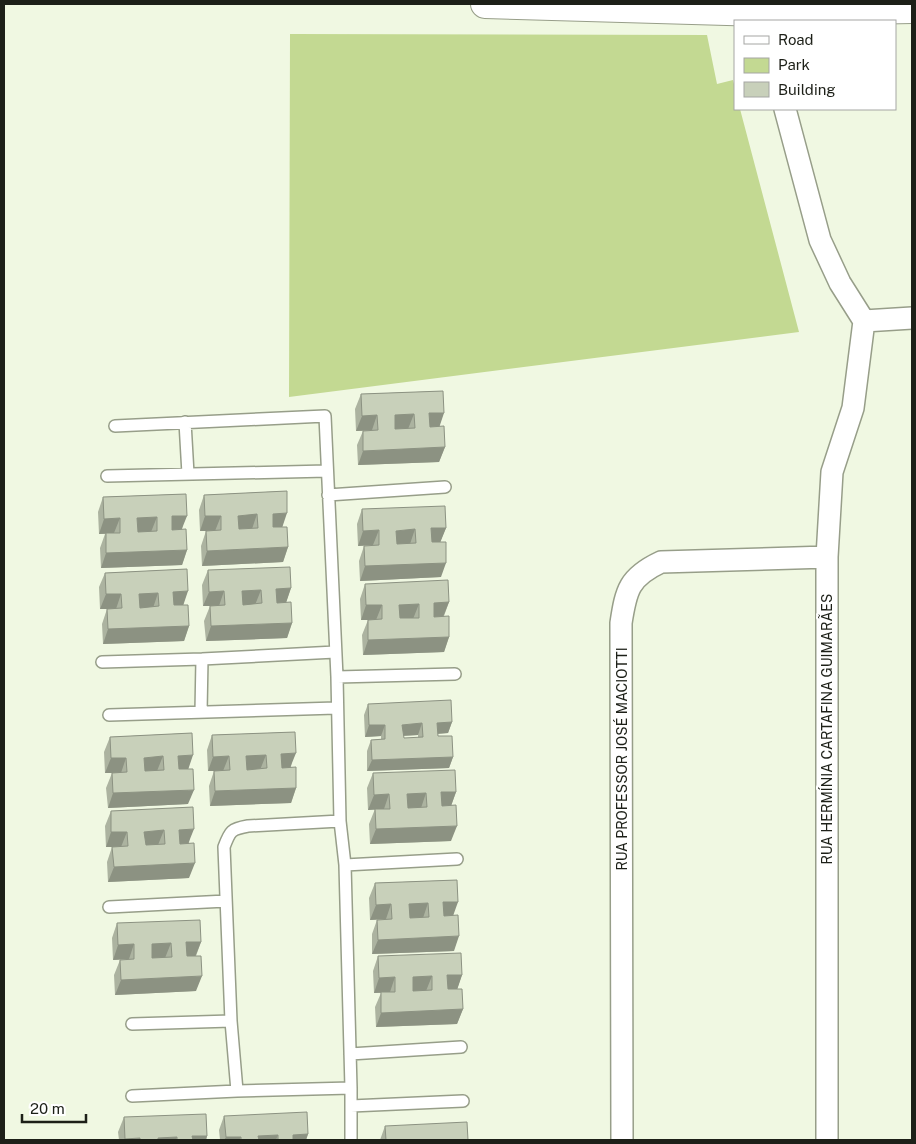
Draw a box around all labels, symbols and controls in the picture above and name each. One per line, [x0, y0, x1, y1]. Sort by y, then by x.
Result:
legend [734, 20, 896, 110]
text: Road [778, 31, 814, 48]
text: Park [778, 56, 810, 73]
text: Building [778, 81, 836, 98]
street label: RUA HERMÍNIA CARTAFINA GUIMARÃES [818, 594, 835, 864]
street label: RUA PROFESSOR JOSÉ MACIOTTI [613, 647, 630, 871]
scale bar [22, 1092, 86, 1124]
text: 20 m [30, 1100, 65, 1117]

